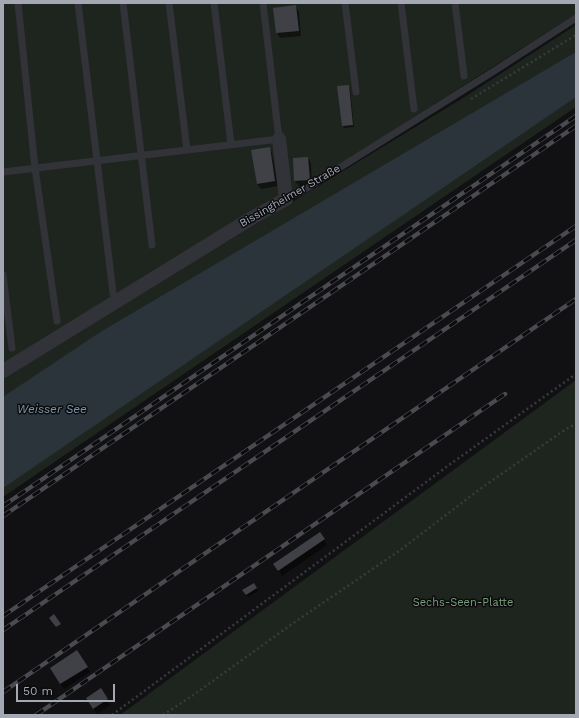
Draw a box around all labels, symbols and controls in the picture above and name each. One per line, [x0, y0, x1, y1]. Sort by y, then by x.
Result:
street label: Bissingheimer Straße [237, 162, 343, 230]
water label: Weisser See [17, 402, 87, 416]
park label: Sechs-Seen-Platte [413, 596, 513, 610]
scale bar [18, 676, 117, 702]
text: 50 m [23, 684, 53, 698]

